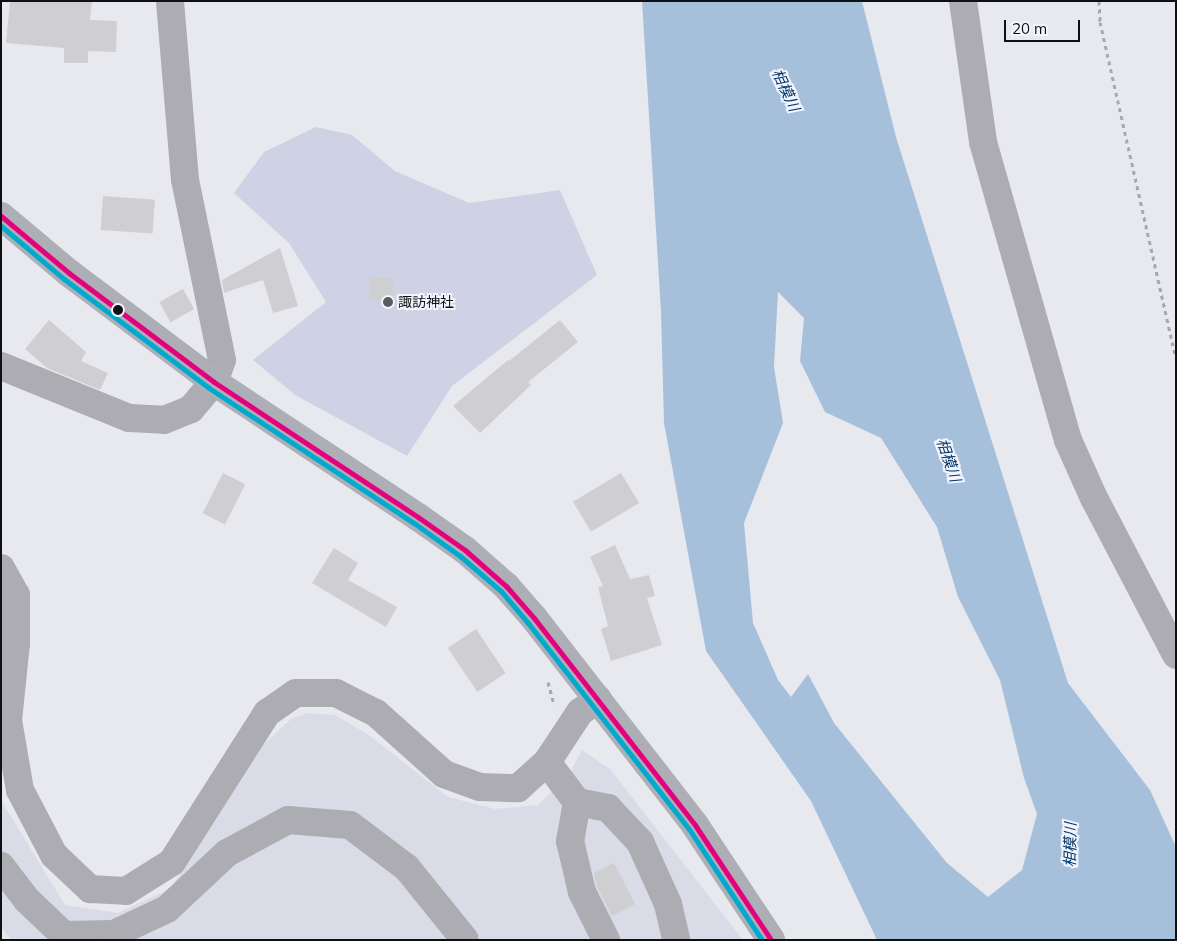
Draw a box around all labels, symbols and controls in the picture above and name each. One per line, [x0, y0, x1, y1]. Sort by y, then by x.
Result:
scale bar [1007, 10, 1083, 42]
text: 20 m [1012, 19, 1047, 38]
water label: 相模川 [768, 66, 804, 114]
place label: 諏訪神社 [398, 294, 454, 310]
marker: 諏訪神社 [382, 296, 394, 308]
unlabelled marker [113, 305, 123, 315]
water label: 相模川 [933, 436, 965, 484]
water label: 相模川 [1061, 822, 1079, 868]

